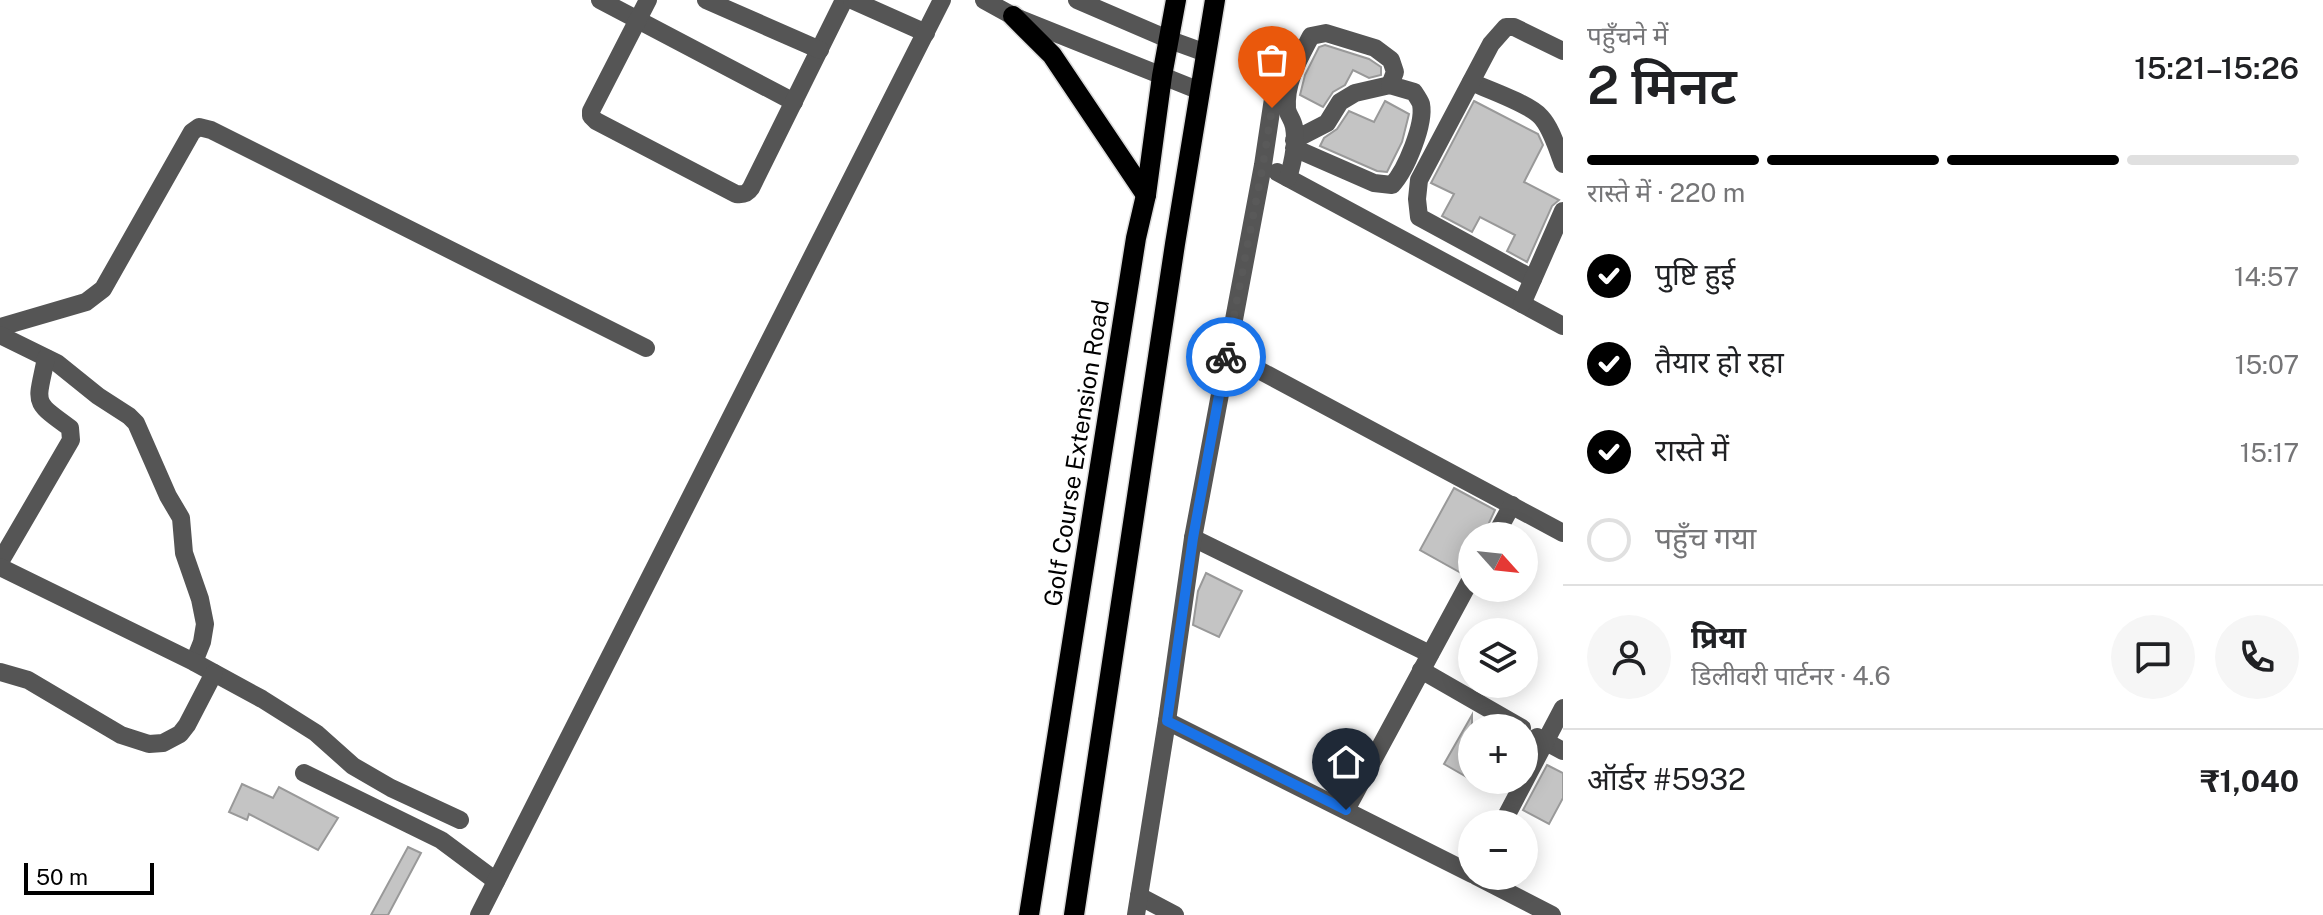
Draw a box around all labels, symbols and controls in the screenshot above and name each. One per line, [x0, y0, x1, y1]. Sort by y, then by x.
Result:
text: पहुँचने में [1587, 20, 1668, 51]
pin [1238, 26, 1306, 108]
icon: bag [1250, 38, 1294, 82]
text: 15:21–15:26 [2134, 50, 2299, 86]
text: 2 मिनट [1587, 55, 1737, 116]
text: रास्ते में · 220 m [1587, 177, 1745, 208]
icon: check [1587, 254, 1631, 298]
text: पुष्टि हुई [1655, 256, 1735, 292]
text: 14:57 [2234, 261, 2299, 292]
street label: Golf Course Extension Road [1038, 298, 1114, 608]
courier [1186, 317, 1266, 397]
icon: bike [1204, 335, 1248, 379]
icon: check [1587, 342, 1631, 386]
text: तैयार हो रहा [1655, 344, 1784, 380]
text: 15:07 [2235, 349, 2299, 380]
icon: check [1587, 430, 1631, 474]
text: रास्ते में [1655, 432, 1729, 468]
text: 15:17 [2240, 437, 2299, 468]
text: पहुँच गया [1655, 520, 1756, 556]
north arrow [1458, 522, 1538, 602]
map controls [1458, 522, 1538, 890]
button: person [1587, 615, 1671, 699]
button: chat [2111, 615, 2195, 699]
button: phone [2215, 615, 2299, 699]
button: layers [1458, 618, 1538, 698]
text: प्रिया [1691, 619, 1746, 655]
text: डिलीवरी पार्टनर · 4.6 [1691, 660, 1891, 691]
button: + [1458, 714, 1538, 794]
pin [1312, 728, 1380, 810]
icon: home [1324, 740, 1368, 784]
text: ऑर्डर #5932 [1587, 761, 1746, 797]
text: ₹1,040 [2200, 763, 2299, 799]
button: − [1458, 810, 1538, 890]
scale bar [24, 859, 154, 895]
text: 50 m [36, 864, 88, 890]

